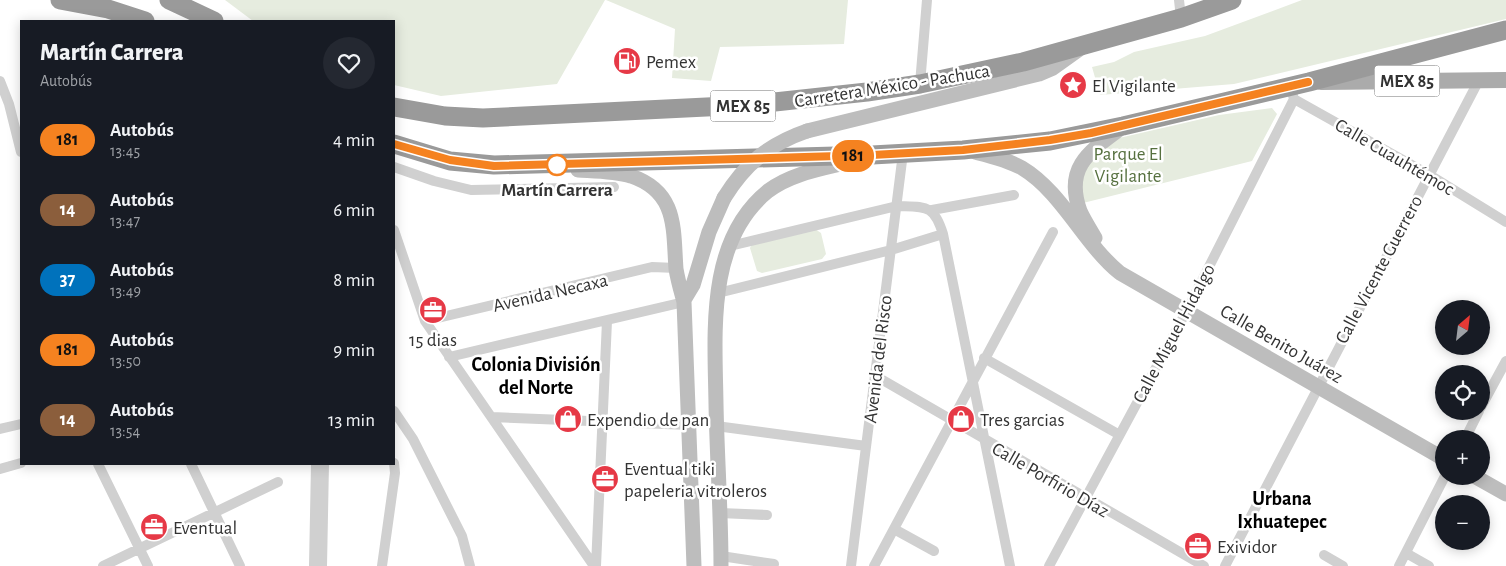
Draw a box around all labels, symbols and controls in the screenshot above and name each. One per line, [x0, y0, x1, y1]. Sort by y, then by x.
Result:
button: heart [323, 37, 375, 89]
text: Martín Carrera [40, 41, 184, 65]
fuel station icon: Pemex [612, 46, 642, 76]
place label: Pemex [646, 53, 696, 72]
street label: Carretera México - Pachuca [793, 62, 992, 111]
road number: MEX 85 [1374, 66, 1440, 96]
place icon: El Vigilante [1058, 70, 1088, 100]
text: Autobús [40, 73, 92, 89]
place label: El Vigilante [1092, 77, 1176, 96]
road number: MEX 85 [710, 90, 776, 122]
street label: Calle Cuauhtémoc [1331, 116, 1457, 199]
text: Autobús [110, 121, 174, 140]
text: 181 [57, 131, 78, 149]
text: 4 min [333, 131, 375, 150]
line badge: 181 [824, 140, 882, 172]
text: 13:45 [110, 143, 140, 159]
park label: Parque El Vigilante [1093, 145, 1163, 186]
text: 181 [842, 147, 864, 165]
marker: Martín Carrera [546, 154, 568, 176]
place label: Martín Carrera [501, 181, 613, 200]
text: Autobús [110, 191, 174, 210]
street label: Calle Vicente Guerrero [1332, 193, 1426, 347]
text: 14 [60, 201, 75, 219]
text: 6 min [333, 201, 375, 220]
text: 13:47 [110, 213, 140, 229]
text: Autobús [110, 261, 174, 280]
street label: Calle Miguel Hidalgo [1130, 261, 1219, 406]
text: 37 [60, 271, 75, 289]
text: 8 min [333, 271, 375, 290]
street label: Avenida Necaxa [491, 271, 610, 316]
text: 13:49 [110, 283, 141, 299]
street label: Avenida del Risco [861, 294, 896, 424]
office icon: 15 dias [418, 295, 448, 325]
north arrow [1435, 300, 1490, 355]
map controls [1435, 300, 1490, 550]
street label: Calle Benito Juárez [1217, 302, 1346, 387]
text: Autobús [110, 331, 174, 350]
place label: 15 dias [409, 331, 457, 350]
text: 181 [57, 341, 78, 359]
text: 9 min [333, 341, 375, 360]
text: 13:50 [110, 353, 141, 369]
district label: Colonia División del Norte [471, 355, 601, 398]
button: locate [1435, 365, 1490, 420]
text: Autobús [110, 401, 174, 420]
shop icon: Expendio de pan [553, 404, 583, 434]
shop icon: Tres garcias [946, 404, 976, 434]
text: 14 [60, 411, 75, 429]
text: 13 min [328, 411, 375, 430]
place label: Expendio de pan [587, 411, 709, 430]
place label: Tres garcias [980, 411, 1065, 430]
text: 13:54 [110, 423, 140, 439]
button: + [1435, 430, 1490, 485]
street label: Calle Porfirio Díaz [989, 439, 1112, 521]
place label: Eventual tiki papeleria vitroleros [624, 460, 767, 501]
office icon: Eventual tiki papeleria vitroleros [590, 464, 620, 494]
district label: Urbana Ixhuatepec [1237, 489, 1327, 532]
button: − [1435, 495, 1490, 550]
office icon: Eventual [139, 512, 169, 542]
place label: Eventual [173, 519, 237, 538]
office icon: Exividor [1183, 531, 1213, 561]
place label: Exividor [1217, 538, 1277, 557]

